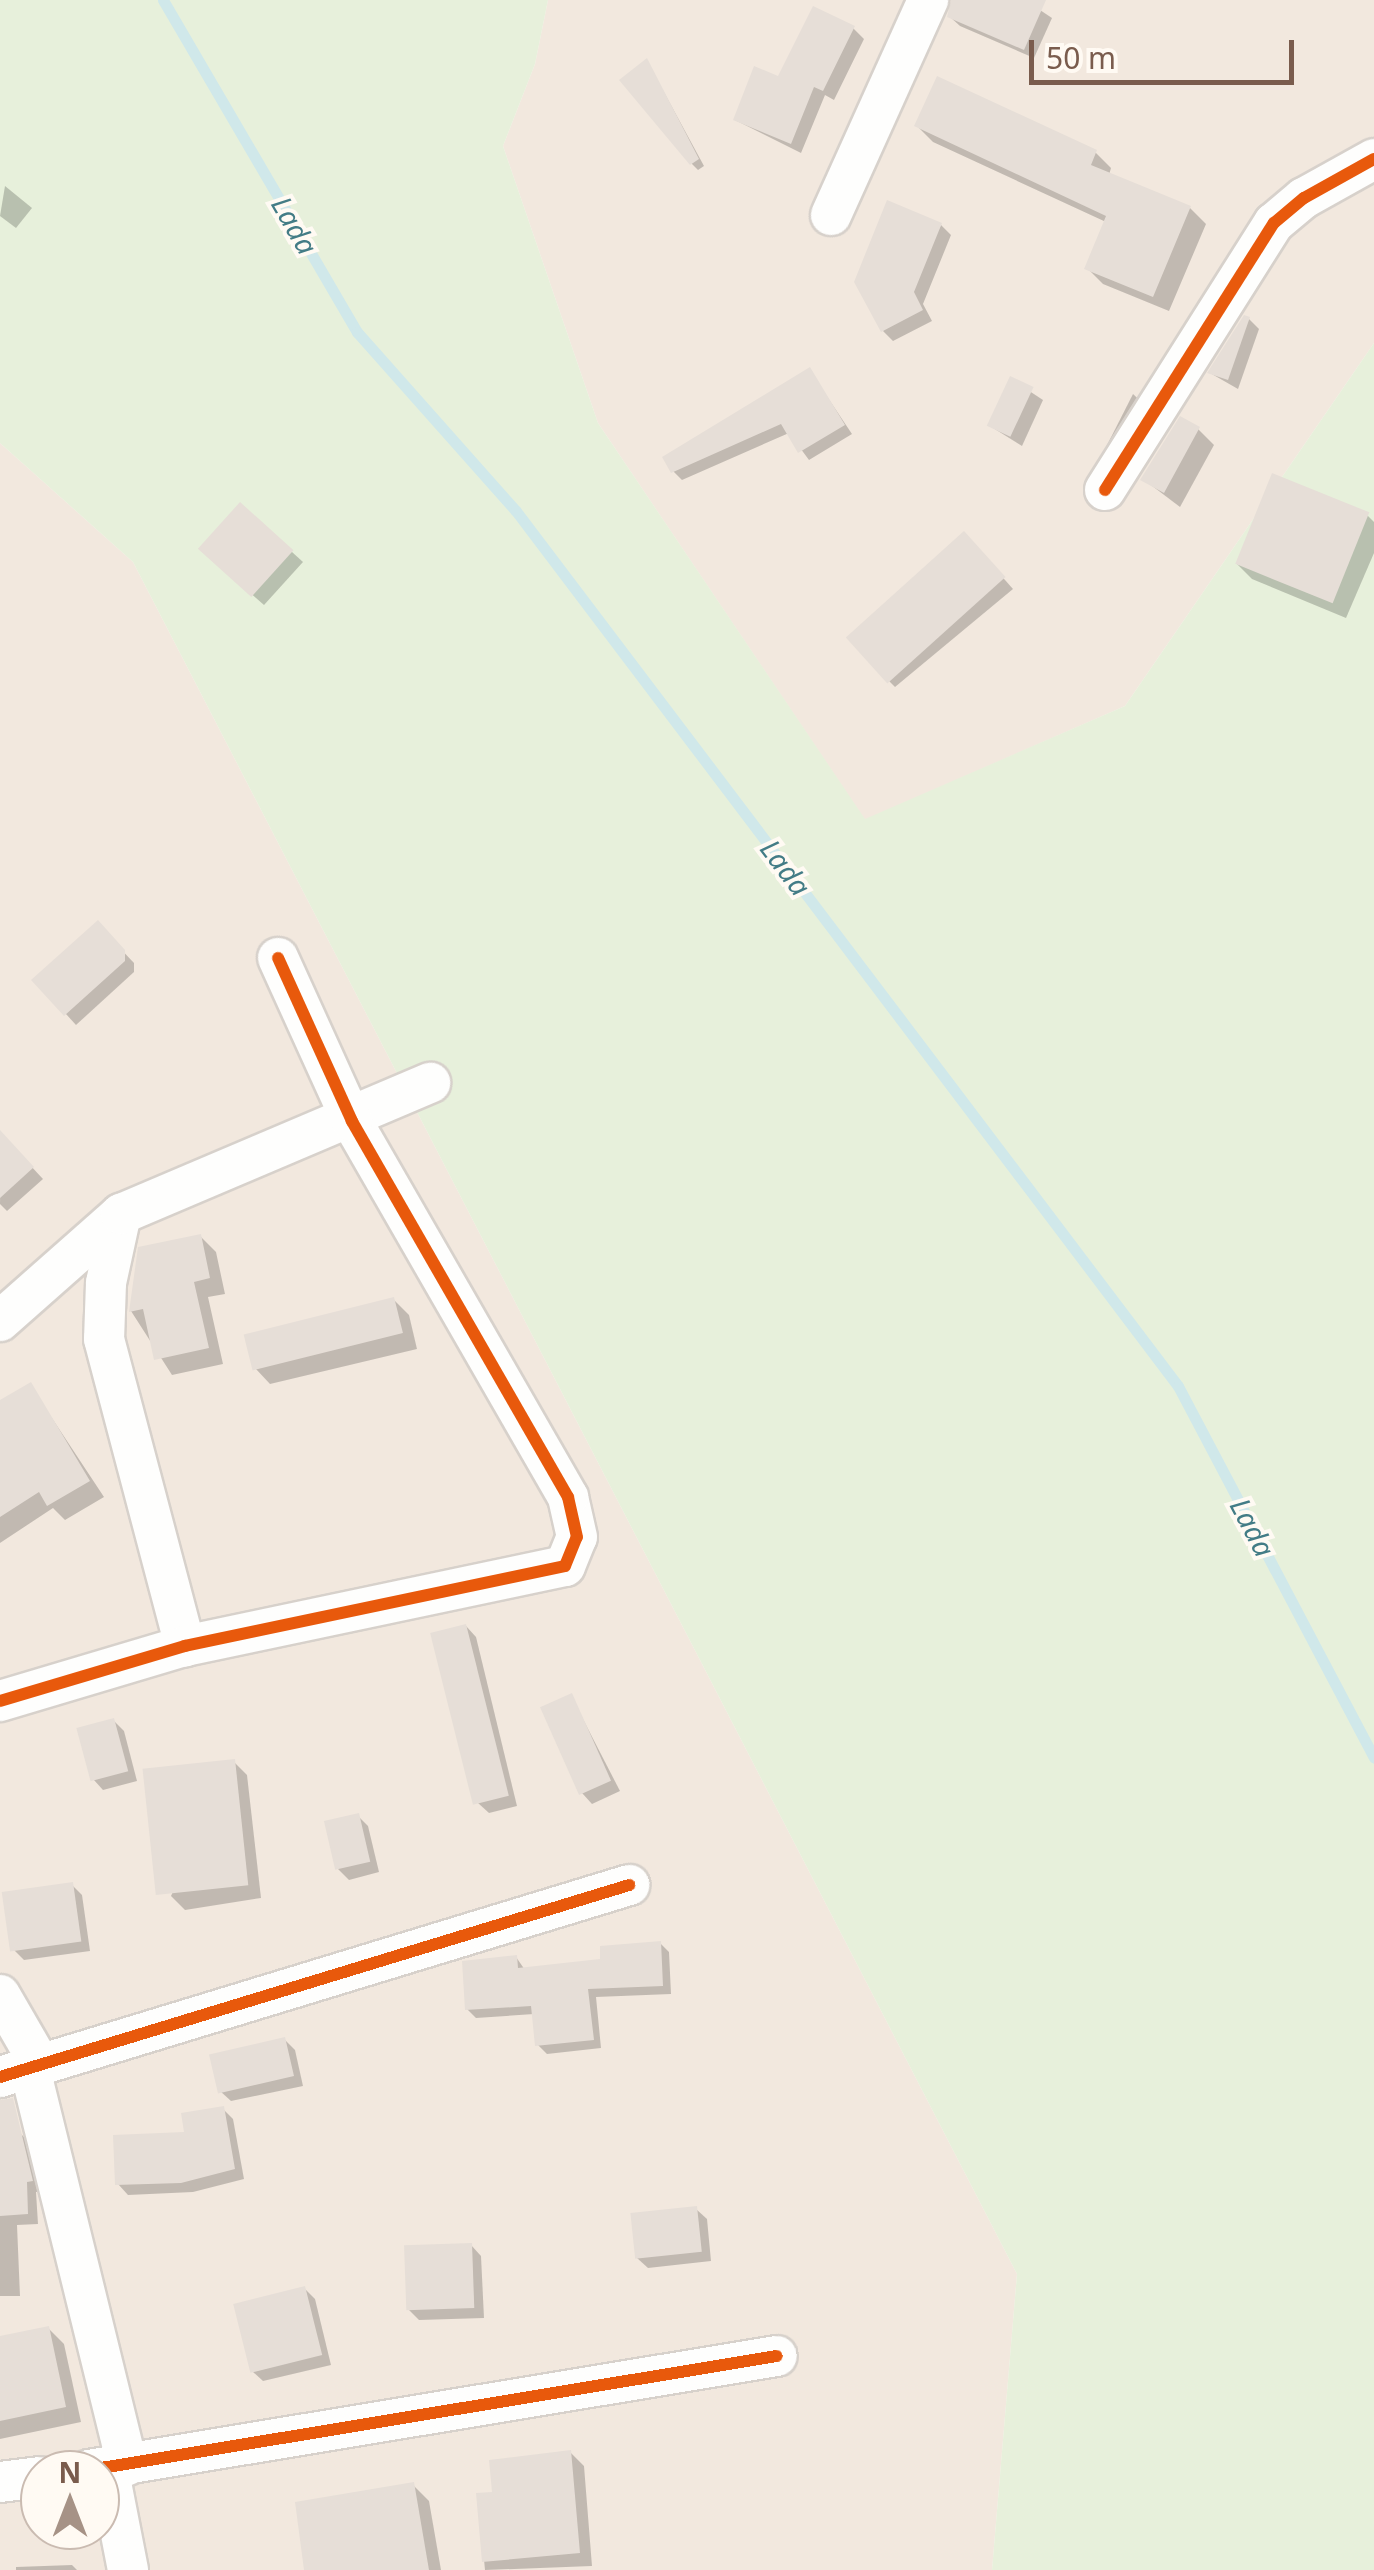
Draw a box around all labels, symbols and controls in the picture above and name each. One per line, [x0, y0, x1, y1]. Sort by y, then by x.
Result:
scale bar [1034, 20, 1299, 82]
text: 50 m [1046, 37, 1116, 78]
water label: Lada [265, 190, 325, 260]
water label: Lada [754, 832, 818, 902]
water label: Lada [1224, 1492, 1282, 1562]
north arrow [20, 2450, 120, 2550]
text: N [59, 2453, 81, 2491]

